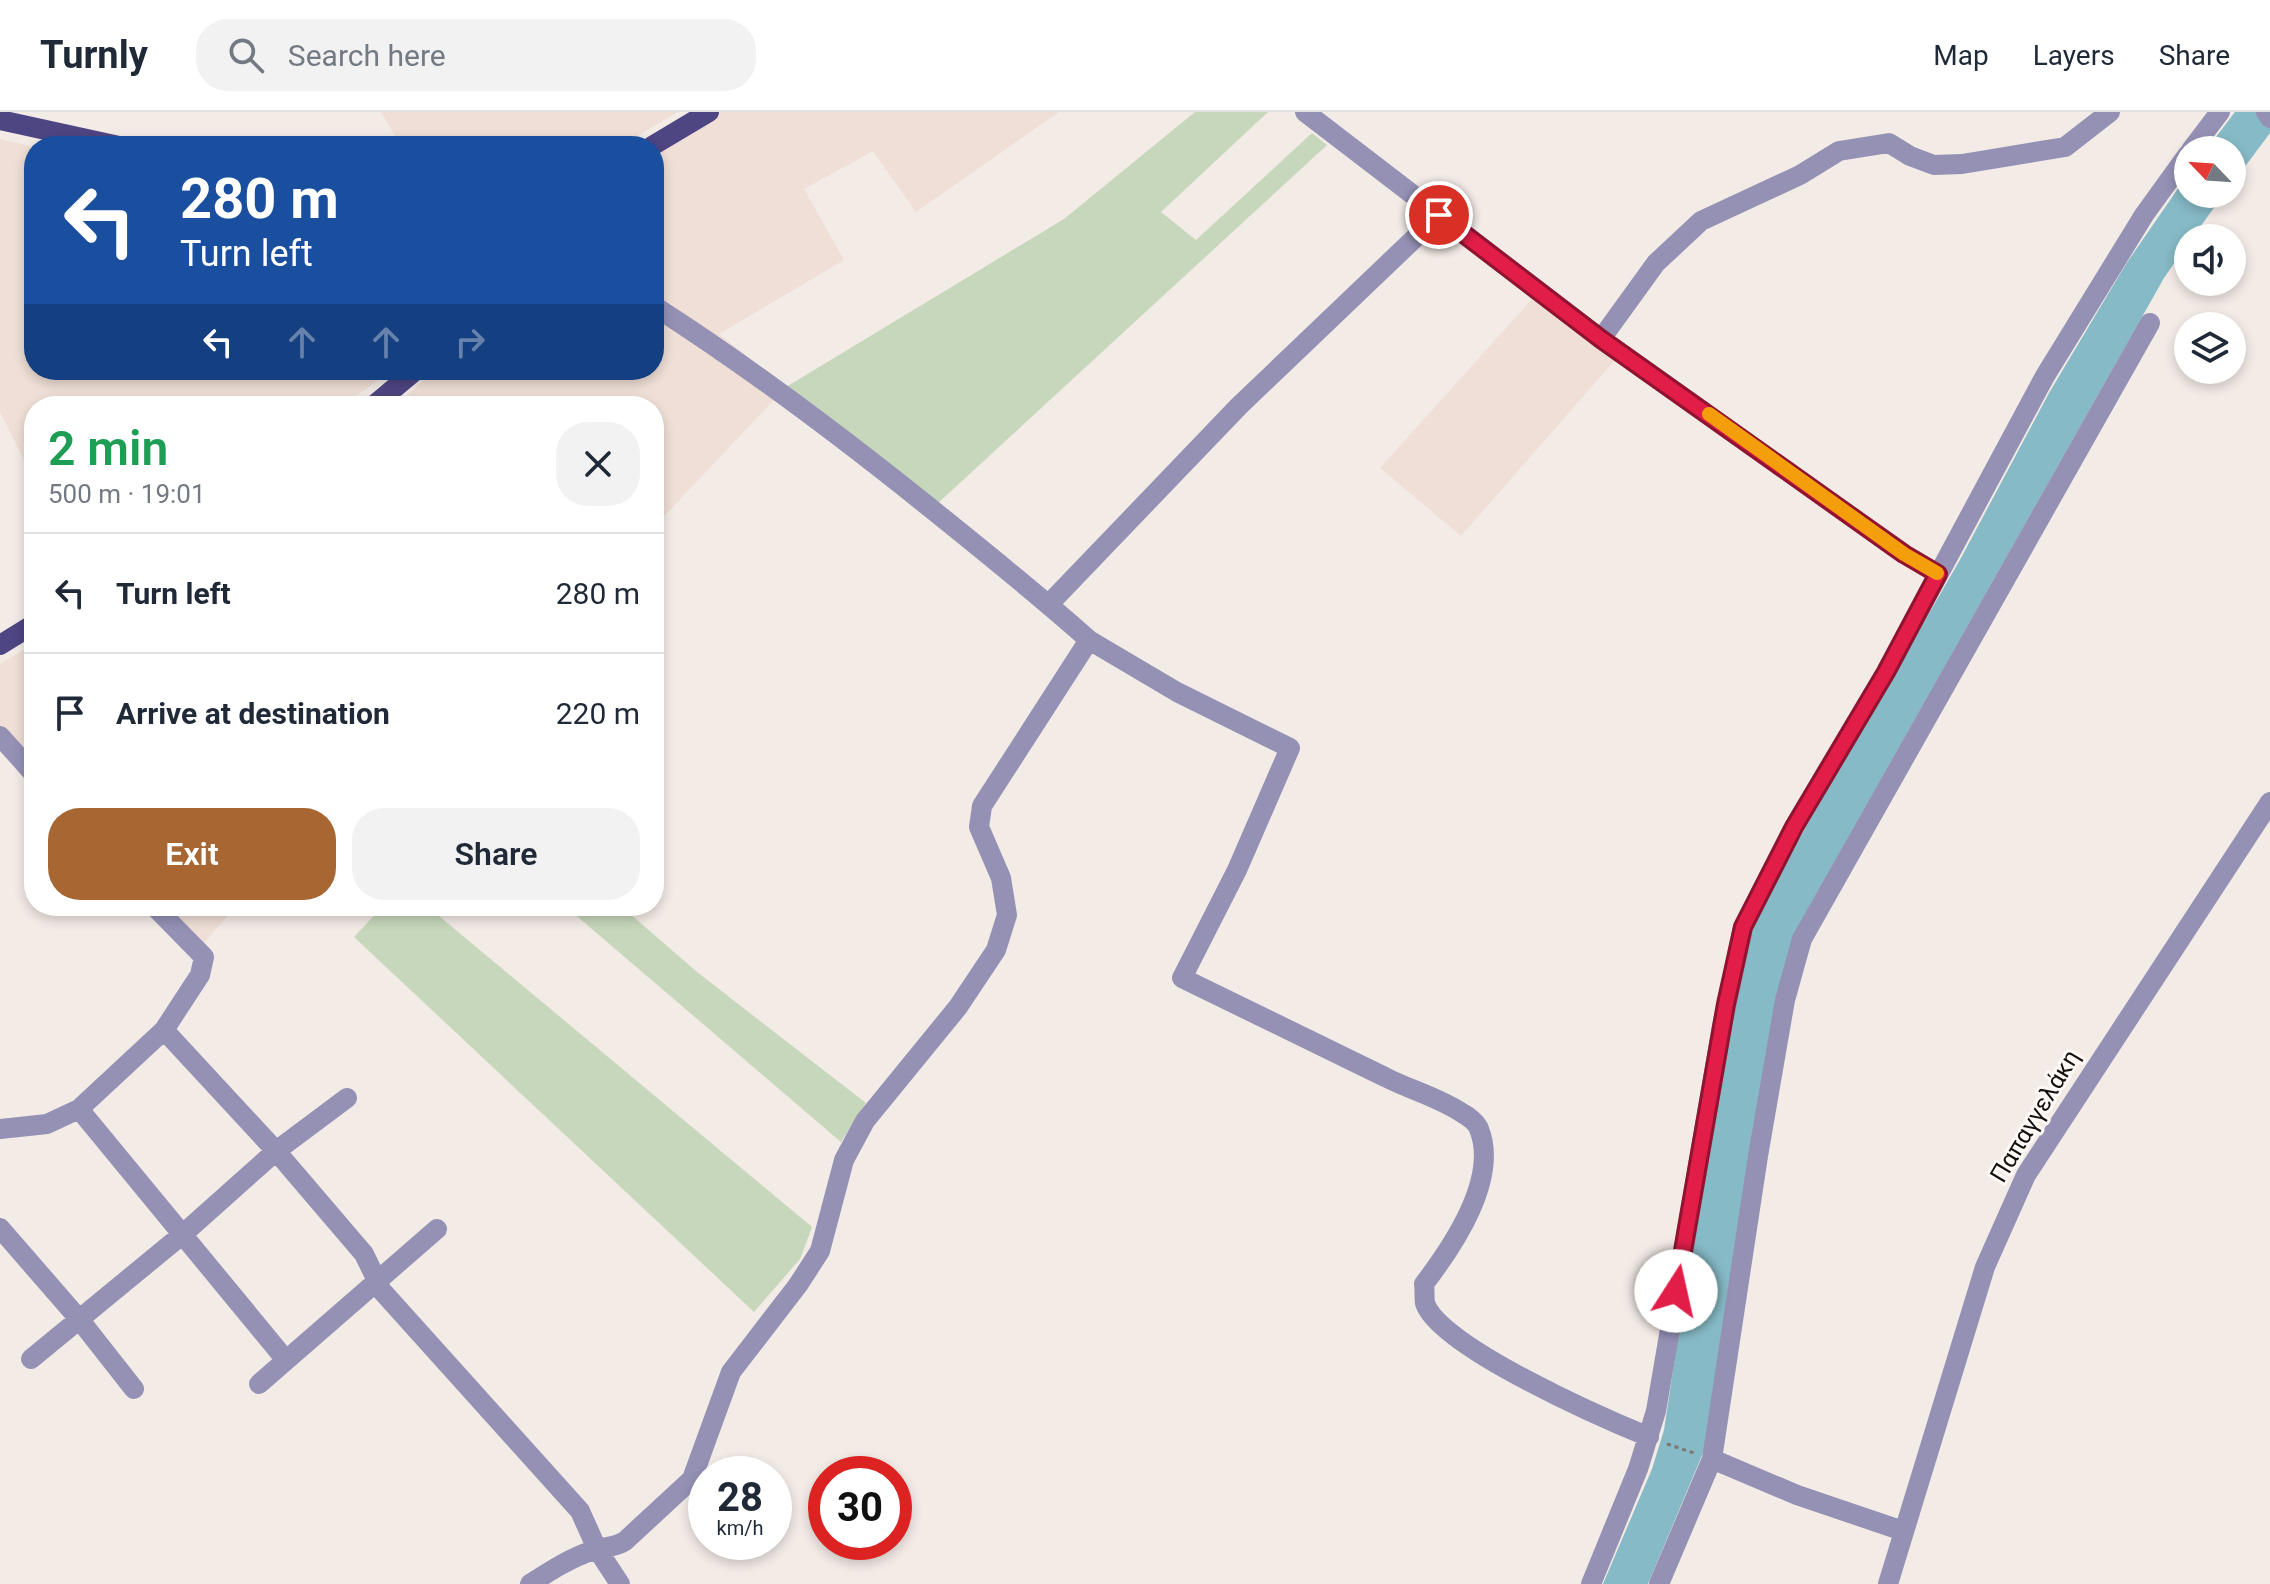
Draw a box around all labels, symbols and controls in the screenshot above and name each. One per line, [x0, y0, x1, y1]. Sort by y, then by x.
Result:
search box [196, 19, 756, 91]
text: Turnly [40, 33, 148, 77]
icon: search [224, 33, 268, 77]
text: Search here [288, 38, 446, 73]
text: Map [1933, 39, 1989, 72]
text: Layers [2033, 39, 2115, 72]
text: Share [2159, 39, 2230, 72]
north arrow [2174, 136, 2246, 208]
map controls [2174, 136, 2246, 384]
text: 280 m [180, 166, 339, 232]
icon: left [48, 168, 152, 272]
pin [1405, 181, 1473, 249]
icon: arrive [1417, 193, 1461, 237]
button: sound [2174, 224, 2246, 296]
text: Turn left [180, 233, 313, 275]
button: layers [2174, 312, 2246, 384]
icon: left [196, 320, 240, 364]
icon: ahead [280, 320, 324, 364]
icon: ahead [364, 320, 408, 364]
icon: right [448, 320, 492, 364]
text: 2 min [48, 420, 168, 477]
button: close [556, 422, 640, 506]
text: 500 m · 19:01 [48, 479, 206, 509]
icon: left [48, 571, 92, 615]
text: Turn left [116, 576, 231, 611]
text: 280 m [556, 576, 640, 611]
icon: arrive [48, 691, 92, 735]
text: Arrive at destination [116, 696, 390, 731]
text: 220 m [556, 696, 640, 731]
button: Exit [48, 808, 336, 900]
button: Share [352, 808, 640, 900]
street label: Παπαγγελάκη [1985, 1045, 2085, 1187]
position arrow [1634, 1249, 1718, 1333]
speed limit sign: 30 [808, 1456, 912, 1560]
text: 28 [717, 1474, 763, 1521]
text: km/h [717, 1516, 763, 1540]

